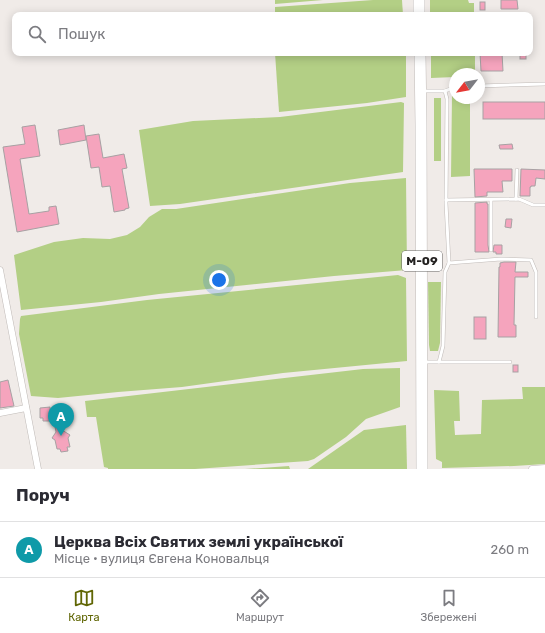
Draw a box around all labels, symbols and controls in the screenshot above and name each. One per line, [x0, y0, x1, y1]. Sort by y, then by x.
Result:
search box [12, 12, 533, 56]
icon: search [26, 23, 48, 45]
text: Пошук [58, 25, 105, 43]
north arrow [449, 68, 485, 104]
road number: М-09 [402, 251, 442, 271]
your location [209, 270, 229, 290]
pin: A [48, 403, 74, 436]
text: Поруч [16, 485, 70, 505]
text: Церква Всіх Святих землі української [54, 533, 343, 551]
text: A [24, 542, 34, 557]
text: 260 m [491, 542, 529, 557]
text: Місце · вулиця Євгена Коновальця [54, 551, 269, 566]
tab: Карта [68, 587, 100, 624]
tab: Маршрут [236, 587, 284, 624]
tab: Збережені [420, 587, 477, 624]

